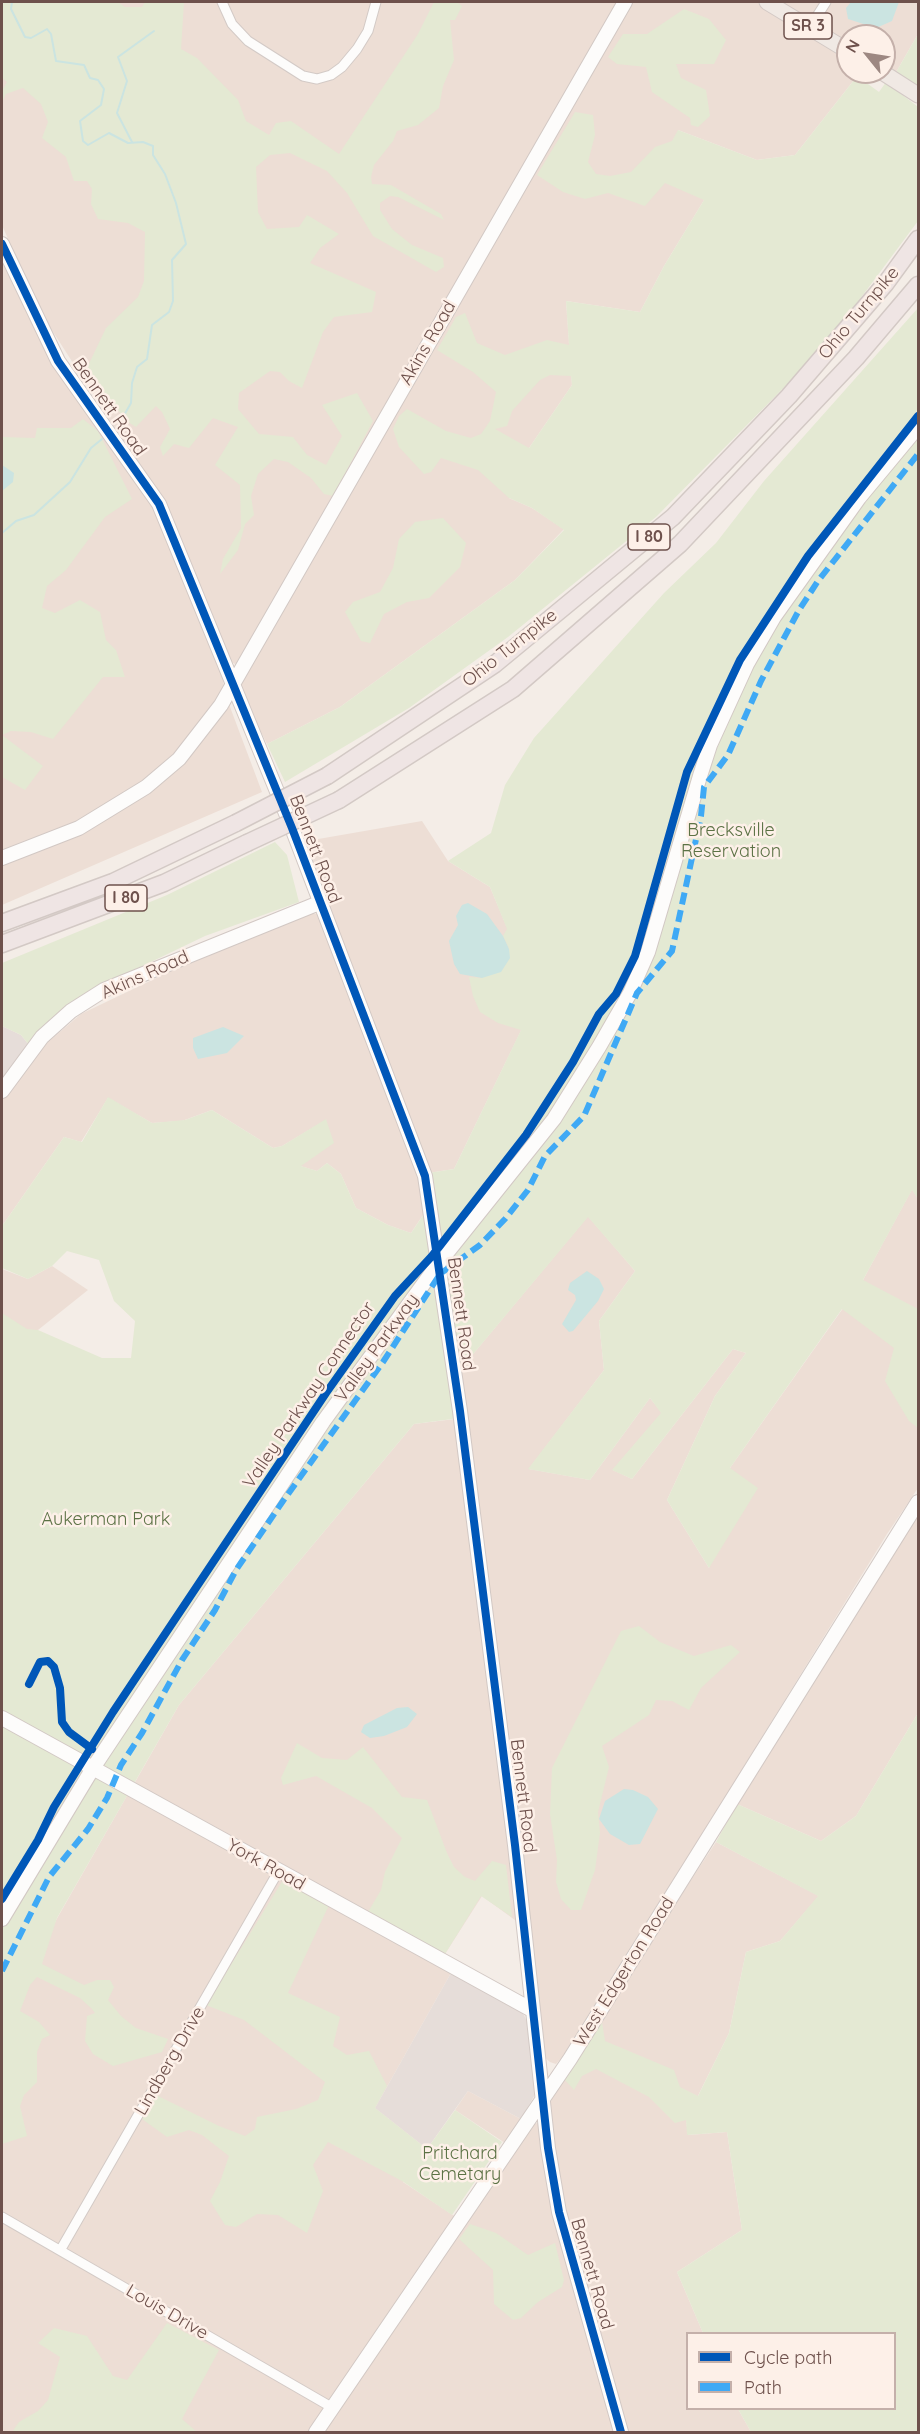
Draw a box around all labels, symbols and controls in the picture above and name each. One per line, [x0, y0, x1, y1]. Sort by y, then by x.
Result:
road number: SR 3 [784, 13, 832, 39]
north arrow [836, 24, 896, 84]
text: N [841, 36, 864, 56]
street label: Ohio Turnpike [814, 262, 904, 364]
street label: Akins Road [395, 297, 461, 389]
street label: Bennett Road [67, 354, 151, 460]
road number: I 80 [628, 524, 670, 550]
street label: Ohio Turnpike [458, 604, 562, 692]
street label: Bennett Road [284, 792, 346, 906]
park label: Brecksville Reservation [681, 820, 781, 862]
road number: I 80 [105, 885, 147, 911]
street label: Akins Road [98, 946, 192, 1004]
street label: Bennett Road [442, 1256, 480, 1372]
street label: Valley Parkway [330, 1290, 424, 1406]
street label: Valley Parkway Connector [238, 1298, 380, 1492]
park label: Aukerman Park [42, 1509, 170, 1531]
street label: Bennett Road [505, 1738, 541, 1854]
street label: York Road [223, 1835, 309, 1895]
street label: West Edgerton Road [569, 1893, 679, 2051]
street label: Lindberg Drive [130, 2003, 210, 2119]
park label: Pritchard Cemetary [419, 2143, 501, 2186]
street label: Bennett Road [566, 2216, 618, 2332]
street label: Louis Drive [122, 2280, 212, 2344]
legend [686, 2332, 896, 2410]
text: Cycle path [744, 2346, 832, 2369]
text: Path [744, 2376, 782, 2399]

